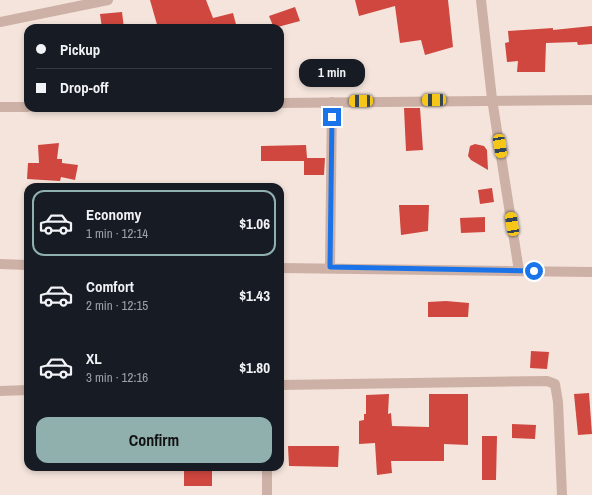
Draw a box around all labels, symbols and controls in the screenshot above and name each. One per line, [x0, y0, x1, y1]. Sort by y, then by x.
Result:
text: Pickup [60, 39, 100, 60]
callout: 1 min [299, 59, 365, 87]
text: 1 min [318, 64, 346, 81]
text: Drop-off [60, 77, 109, 98]
car [422, 94, 446, 106]
car [349, 95, 373, 107]
route end [323, 108, 341, 126]
car [492, 133, 508, 159]
text: Economy [86, 204, 141, 225]
icon: car [38, 205, 74, 241]
car [504, 211, 520, 237]
text: $1.06 [239, 213, 270, 234]
text: 1 min · 12:14 [86, 225, 148, 242]
route start [525, 262, 543, 280]
text: Comfort [86, 276, 134, 297]
icon: car [38, 277, 74, 313]
text: $1.43 [239, 285, 270, 306]
text: 2 min · 12:15 [86, 297, 148, 314]
text: XL [86, 348, 102, 369]
icon: car [38, 349, 74, 385]
text: $1.80 [239, 357, 270, 378]
text: 3 min · 12:16 [86, 369, 148, 386]
button: Confirm [36, 417, 272, 463]

